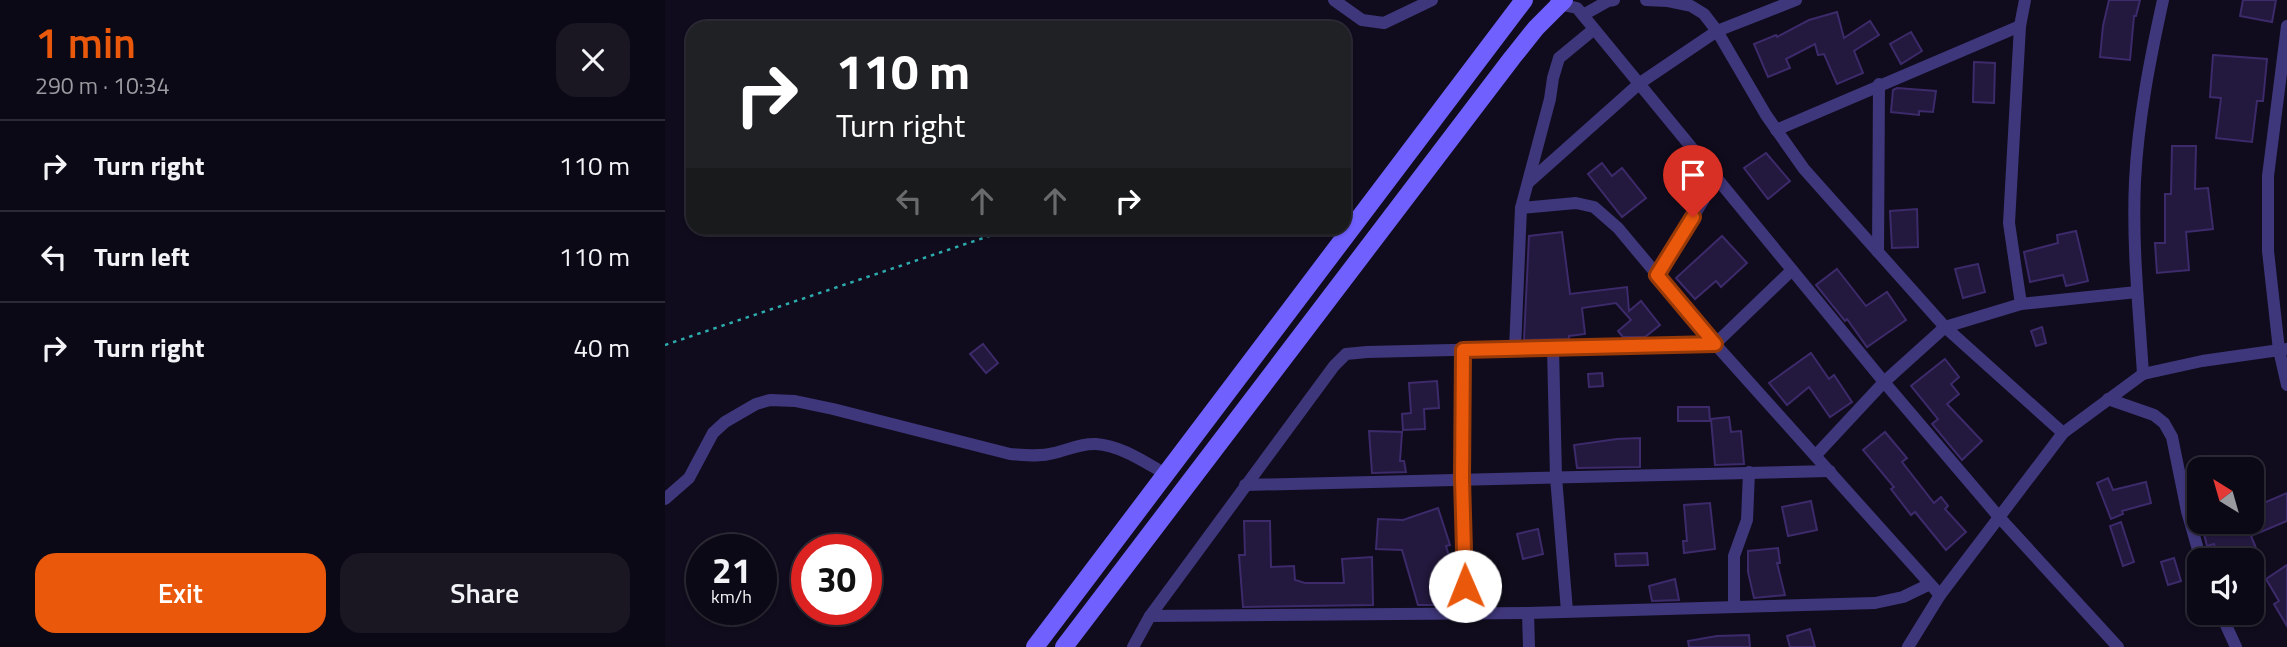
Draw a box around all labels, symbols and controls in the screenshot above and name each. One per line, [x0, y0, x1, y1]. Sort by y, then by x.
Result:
text: 1 min [35, 10, 136, 74]
button: close [556, 23, 630, 97]
text: 110 m [836, 33, 970, 108]
icon: right [721, 49, 812, 140]
text: 290 m · 10:34 [35, 68, 170, 103]
text: Turn right [836, 101, 965, 149]
pin [1663, 145, 1723, 217]
text: Turn right [94, 146, 205, 185]
text: 110 m [559, 146, 630, 185]
icon: right [35, 147, 73, 185]
icon: arrive [1674, 156, 1712, 194]
icon: left [890, 182, 928, 220]
icon: ahead [963, 182, 1001, 220]
icon: ahead [1036, 182, 1074, 220]
icon: right [1109, 182, 1147, 220]
text: Turn left [94, 237, 189, 276]
text: 110 m [559, 237, 630, 276]
icon: left [35, 238, 73, 276]
text: Turn right [94, 328, 205, 367]
text: 40 m [573, 328, 630, 367]
icon: right [35, 329, 73, 367]
north arrow [2187, 457, 2265, 534]
map controls [2187, 457, 2264, 625]
speed limit sign: 30 [791, 534, 882, 625]
text: 21 [712, 543, 751, 597]
button: sound [2187, 548, 2264, 625]
position arrow [1428, 549, 1502, 623]
button: Exit [35, 553, 326, 633]
button: Share [340, 553, 630, 633]
text: km/h [711, 583, 752, 610]

